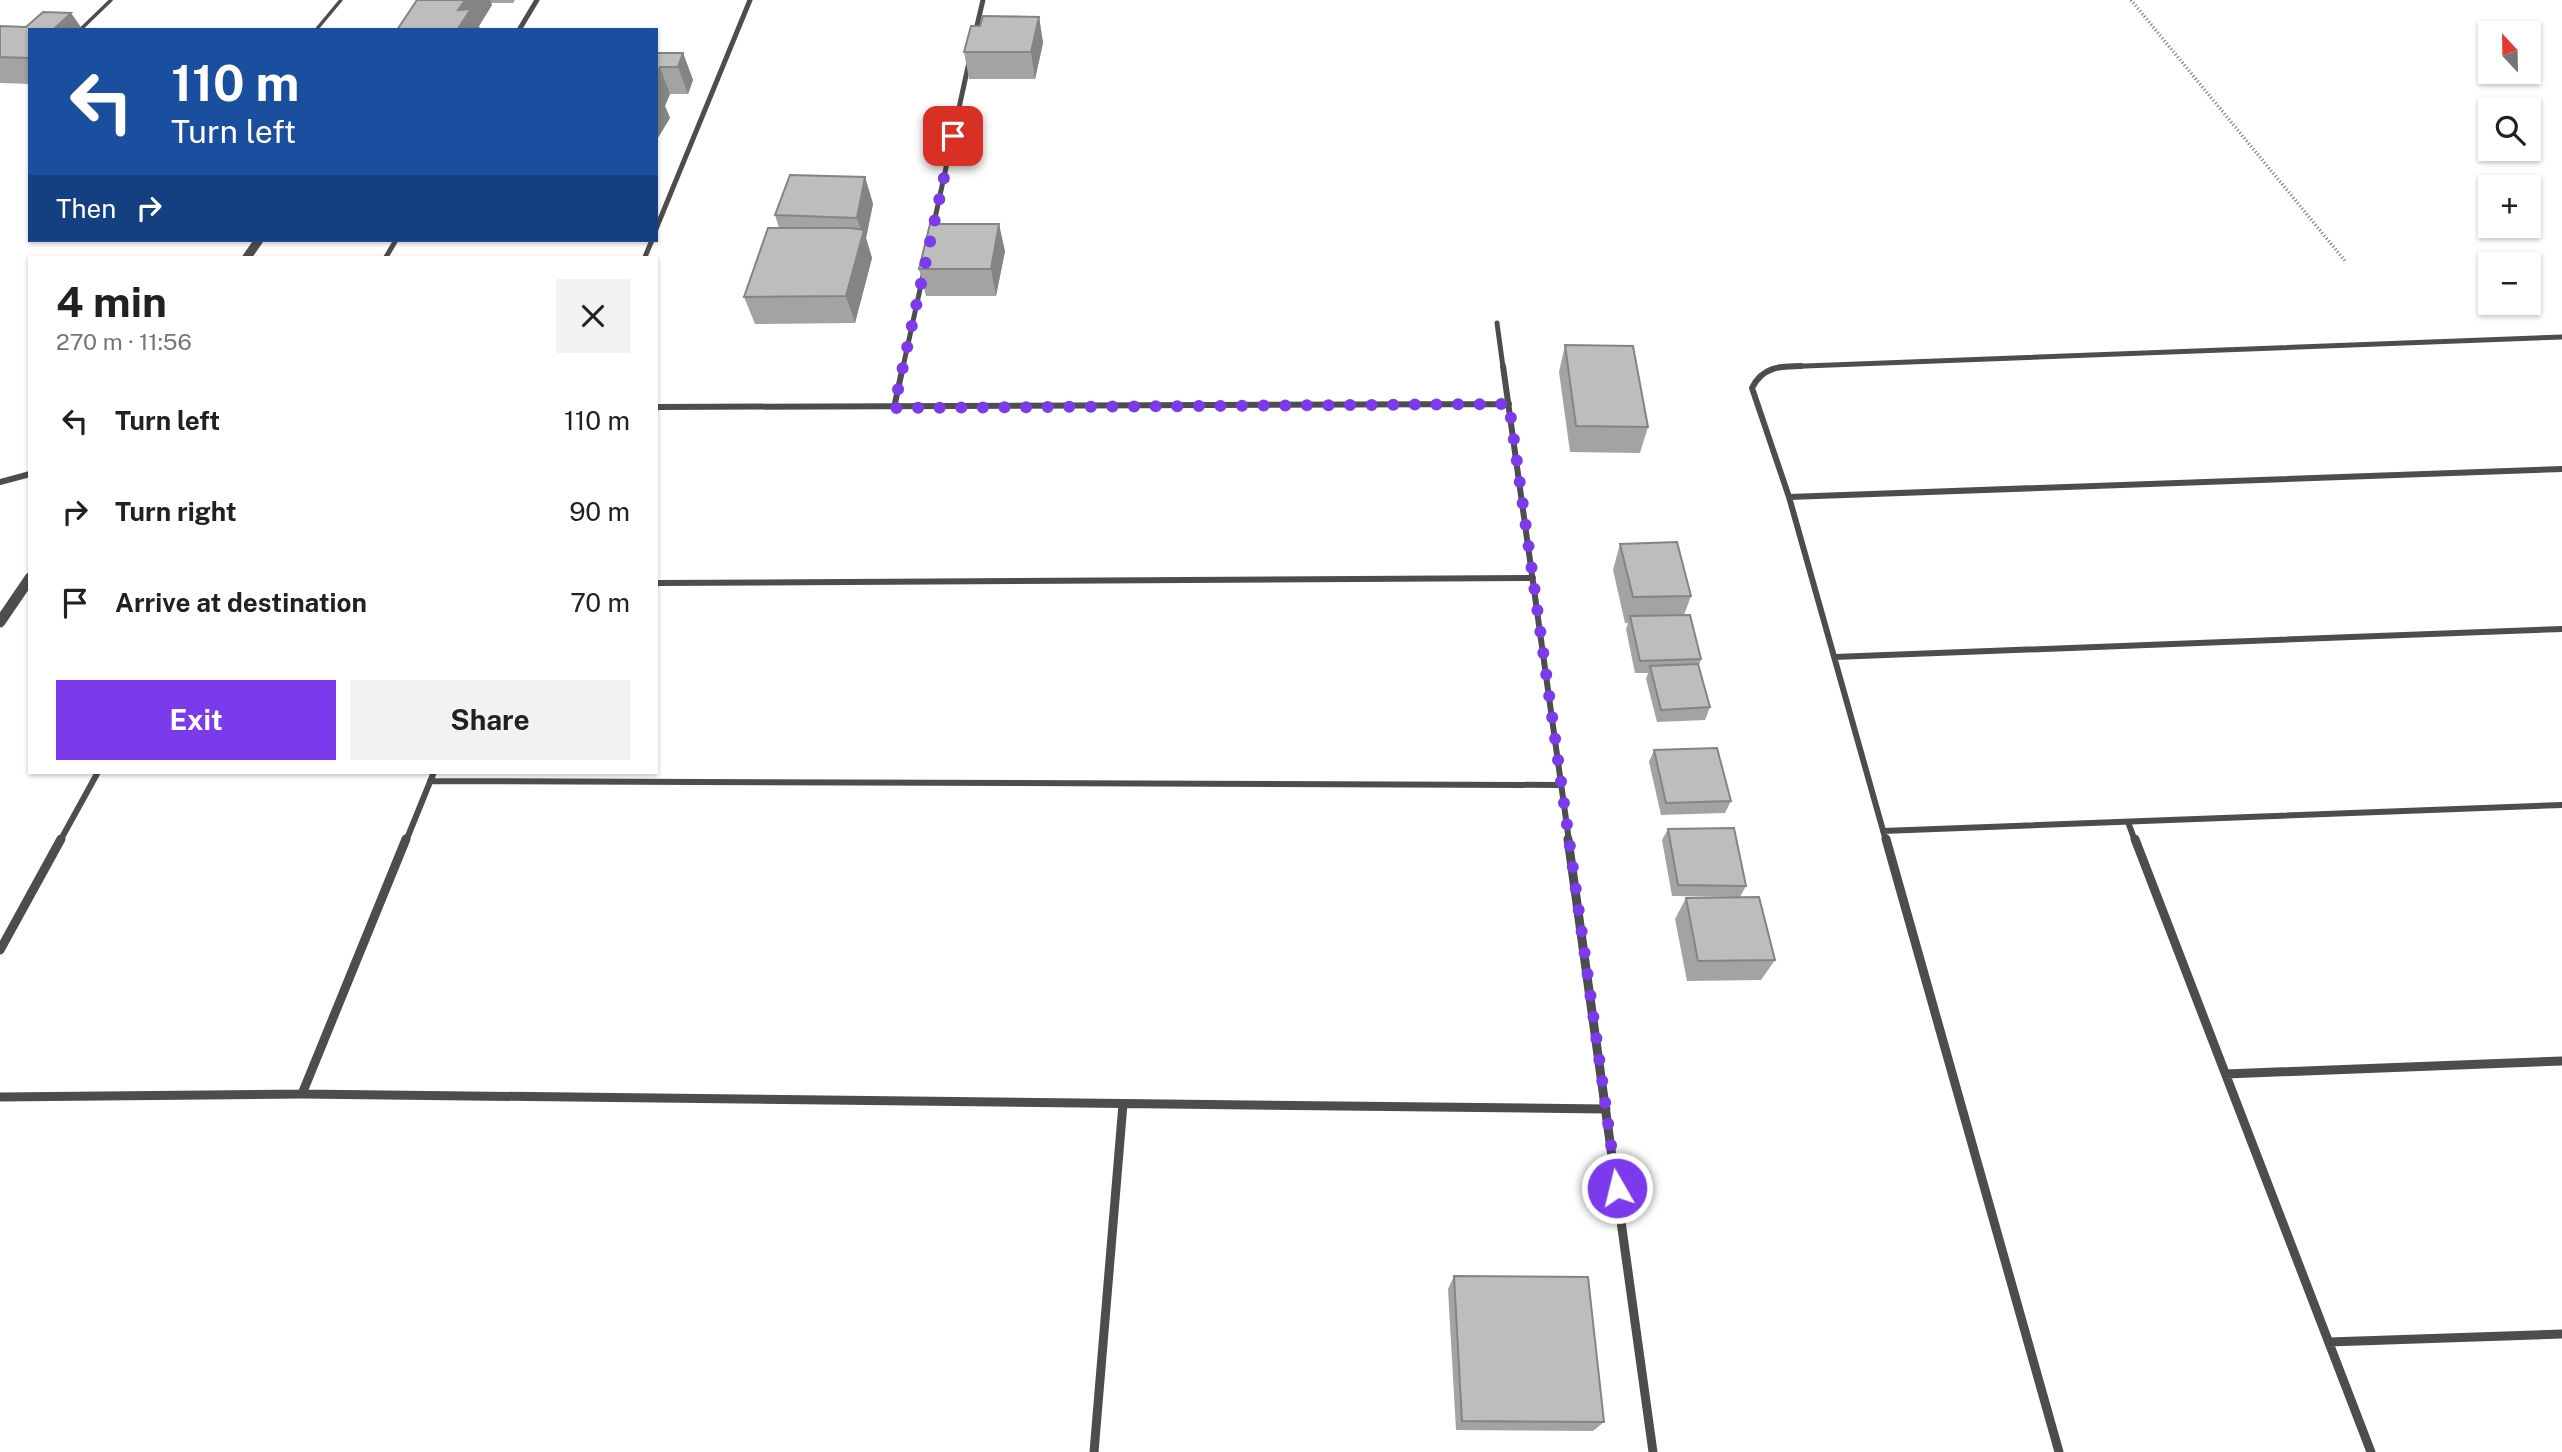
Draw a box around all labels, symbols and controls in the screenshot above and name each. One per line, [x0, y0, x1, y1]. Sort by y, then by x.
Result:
north arrow [2478, 21, 2541, 84]
map controls [2478, 21, 2541, 315]
text: 110 m [171, 54, 299, 112]
icon: left [56, 56, 147, 147]
button: search [2478, 98, 2541, 161]
pin [923, 106, 983, 166]
text: Turn left [171, 113, 296, 150]
icon: arrive [934, 117, 972, 155]
button: + [2478, 175, 2541, 238]
icon: right [130, 189, 168, 227]
text: Then [56, 193, 116, 224]
button: − [2478, 252, 2541, 315]
text: 4 min [56, 277, 167, 326]
button: close [556, 279, 630, 353]
text: 270 m · 11:56 [56, 328, 192, 355]
icon: left [56, 402, 94, 440]
text: Turn left [115, 405, 220, 436]
text: 110 m [564, 405, 630, 436]
icon: right [56, 493, 94, 531]
text: Turn right [115, 496, 237, 527]
text: 90 m [569, 496, 630, 527]
icon: arrive [56, 584, 94, 622]
text: Arrive at destination [115, 587, 367, 618]
text: 70 m [570, 587, 630, 618]
button: Exit [56, 680, 336, 760]
button: Share [350, 680, 630, 760]
position arrow [1580, 1151, 1654, 1225]

